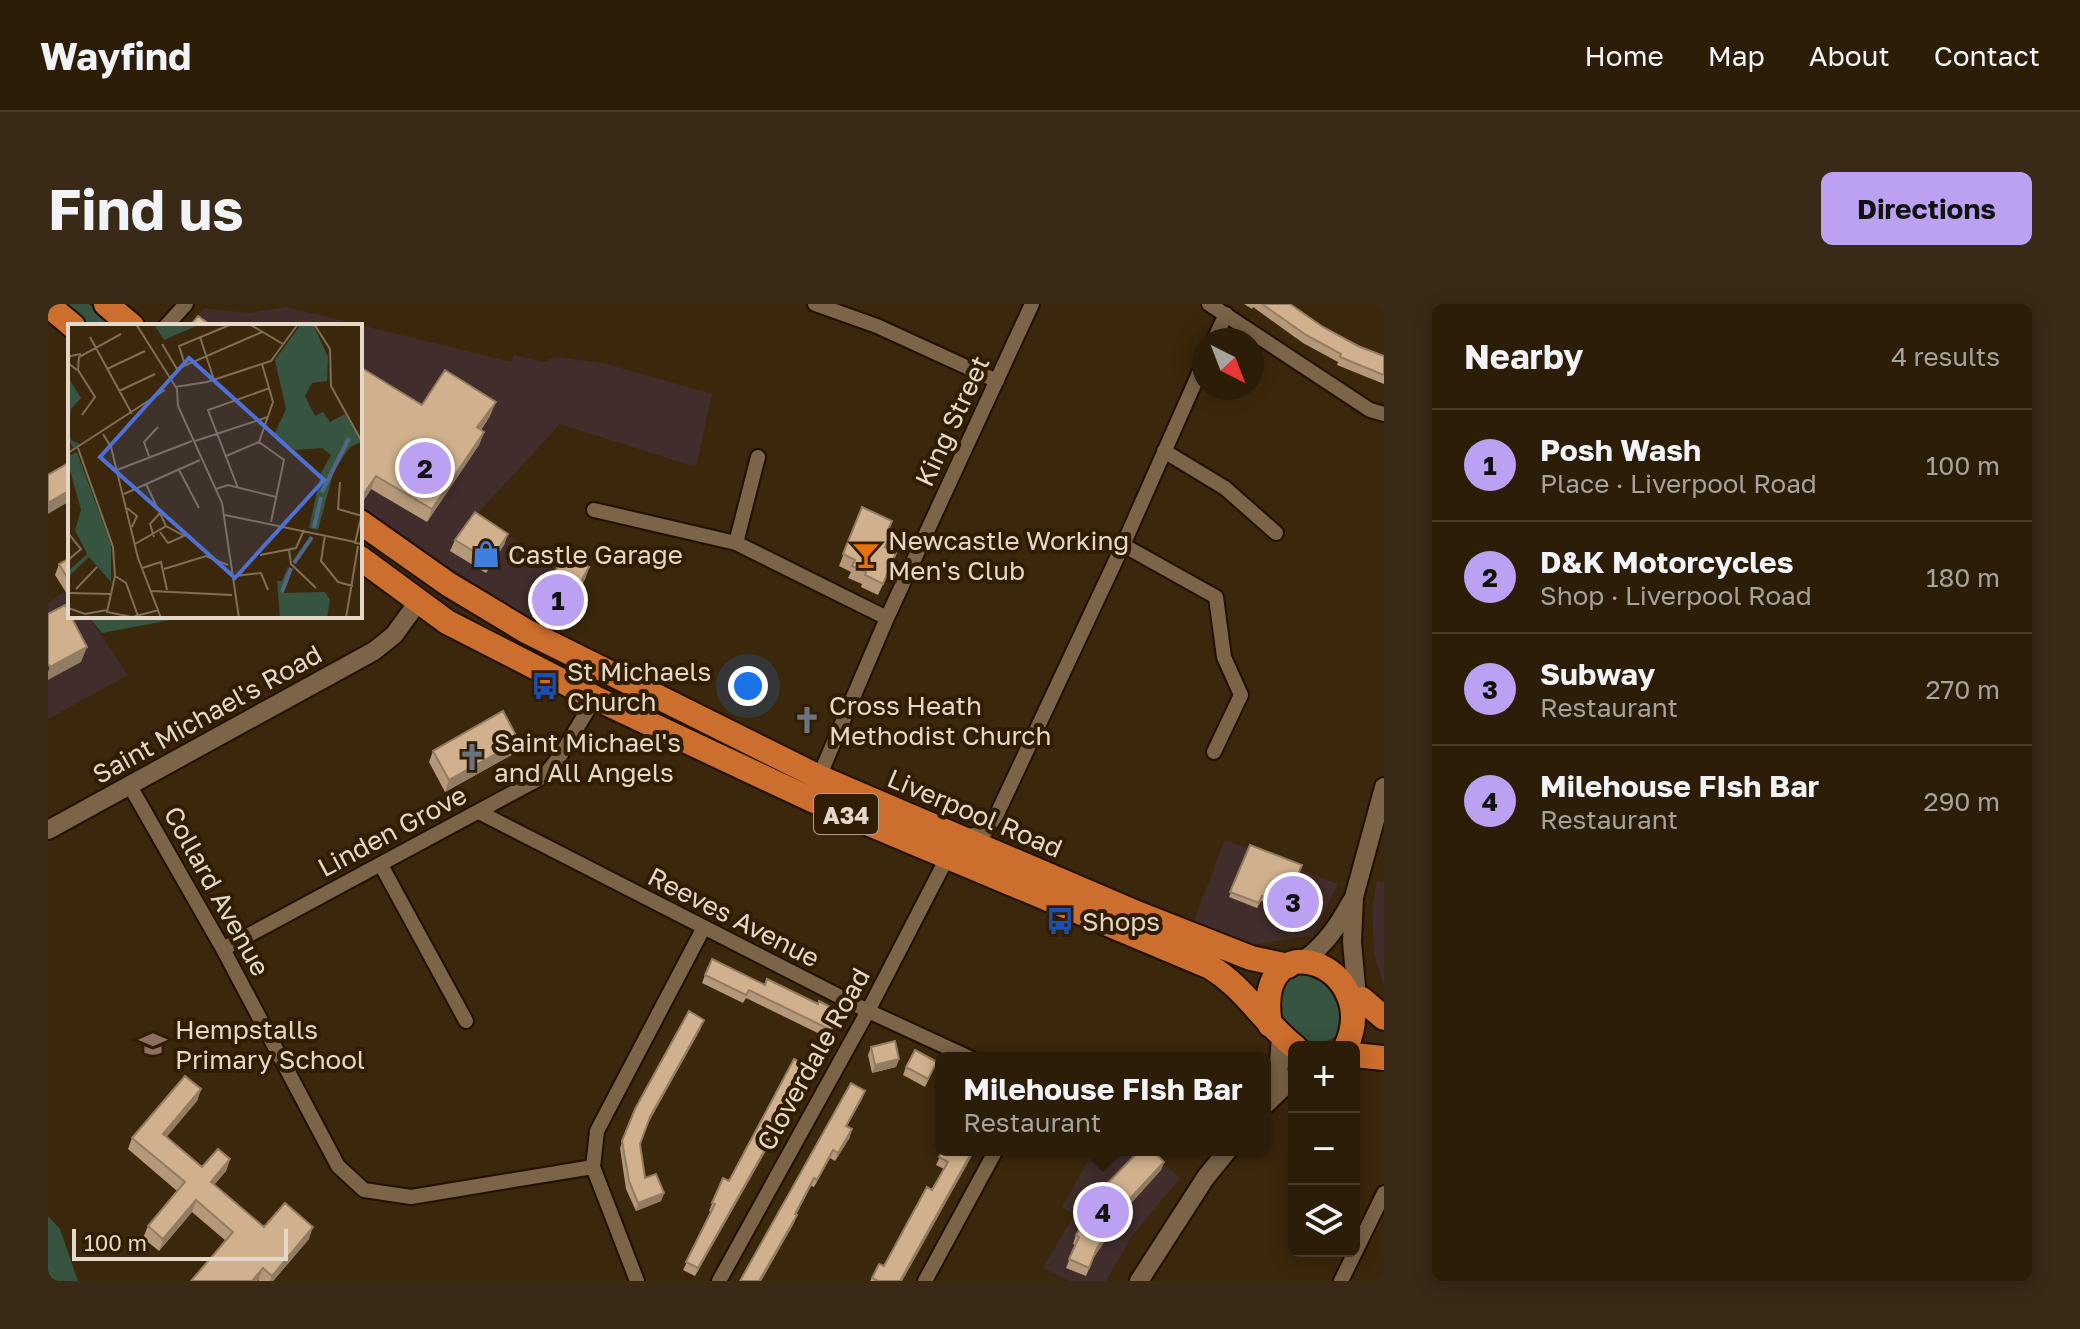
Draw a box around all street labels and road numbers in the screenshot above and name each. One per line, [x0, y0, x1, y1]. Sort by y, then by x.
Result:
street label: King Street [908, 351, 996, 491]
street label: Saint Michael's Road [87, 638, 327, 790]
street label: Liverpool Road [883, 762, 1067, 864]
street label: Linden Grove [312, 779, 472, 883]
road number: A34 [814, 794, 878, 834]
street label: Collard Avenue [158, 801, 276, 981]
street label: Reeves Avenue [643, 860, 825, 974]
street label: Cloverdale Road [750, 962, 876, 1156]

